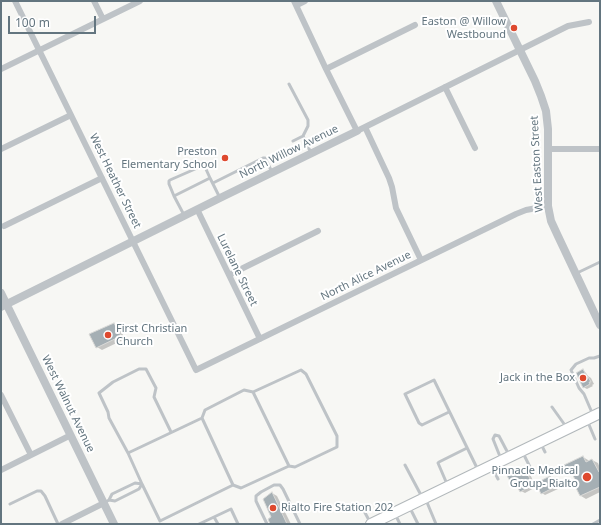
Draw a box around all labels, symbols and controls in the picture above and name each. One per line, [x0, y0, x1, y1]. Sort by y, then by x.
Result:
scale bar [10, 8, 98, 34]
text: 100 m [15, 14, 50, 31]
place label: Easton @ Willow Westbound [422, 15, 506, 41]
marker: Easton @ Willow Westbound [509, 23, 519, 33]
street label: West Easton Street [528, 115, 546, 213]
street label: North Willow Avenue [237, 122, 341, 182]
street label: West Heather Street [86, 131, 144, 231]
place label: Preston Elementary School [121, 145, 217, 171]
marker: Preston Elementary School [220, 153, 230, 163]
street label: Lurelane Street [214, 232, 260, 308]
street label: North Alice Avenue [319, 248, 413, 304]
place label: First Christian Church [116, 322, 187, 348]
marker: First Christian Church [103, 330, 113, 340]
street label: West Walnut Avenue [39, 353, 97, 455]
place label: Jack in the Box [500, 371, 575, 385]
marker: Jack in the Box [578, 373, 588, 383]
place label: Pinnacle Medical Group- Rialto [491, 464, 578, 490]
marker: Pinnacle Medical Group- Rialto [581, 471, 593, 483]
place label: Rialto Fire Station 202 [281, 501, 393, 515]
marker: Rialto Fire Station 202 [268, 503, 278, 513]

